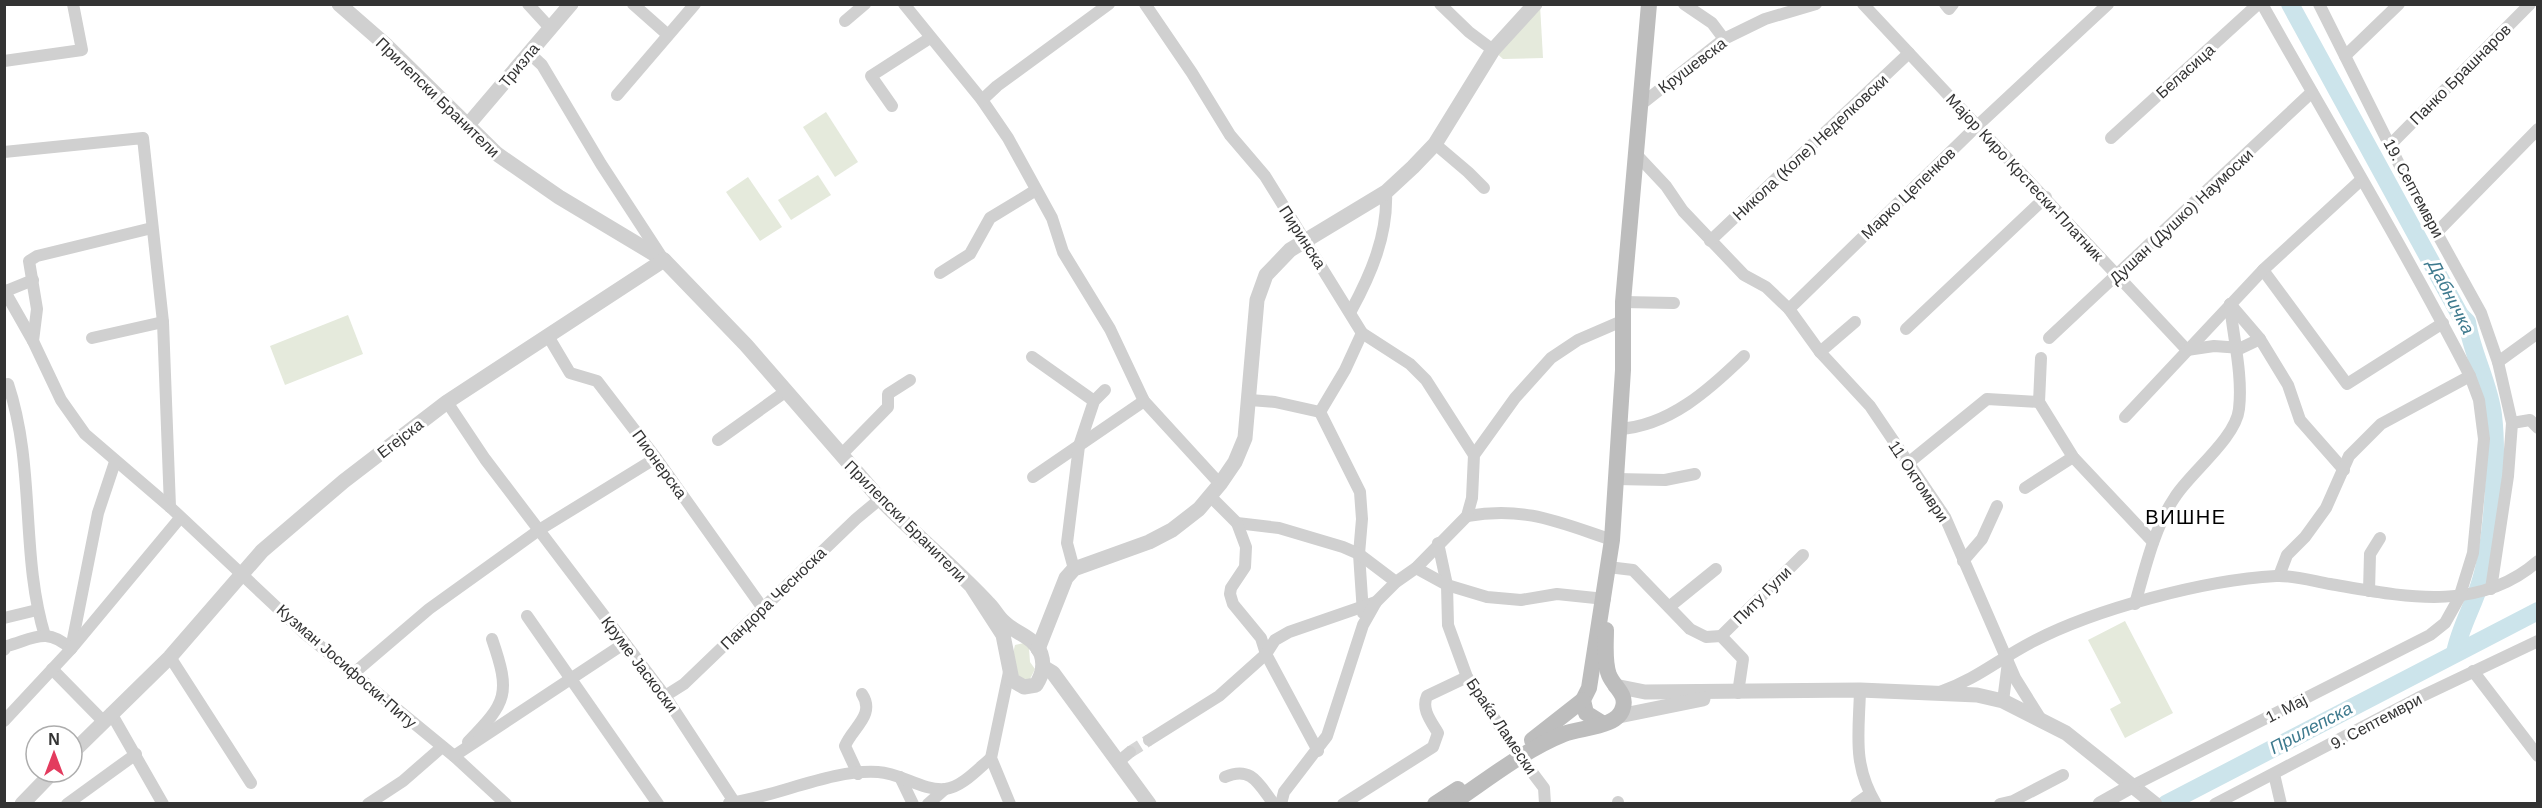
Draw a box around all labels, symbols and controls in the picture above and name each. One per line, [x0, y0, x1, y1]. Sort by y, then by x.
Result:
street label: Панко Брашнаров [2407, 21, 2514, 128]
street label: Прилепски Бранители [373, 34, 503, 161]
street label: Крушевска [1655, 34, 1730, 96]
street label: Тризла [496, 40, 543, 91]
street label: Беласица [2153, 41, 2218, 102]
street label: Никола (Коле) Неделковски [1729, 71, 1891, 224]
street label: Мајор Киро Крстески-Платник [1943, 90, 2107, 265]
street label: 19. Септември [2380, 136, 2447, 240]
street label: Марко Цепенков [1858, 144, 1959, 242]
street label: Душан (Душко) Наумоски [2106, 146, 2256, 287]
street label: Пиринска [1276, 203, 1329, 272]
water label: Дабничка [2423, 255, 2478, 337]
street label: Егејска [374, 415, 426, 461]
street label: Пионерска [629, 427, 690, 502]
street label: 11 Октомври [1885, 438, 1952, 525]
street label: Прилепски Бранители [841, 457, 970, 586]
district label: ВИШНЕ [2145, 506, 2227, 528]
street label: Пандора Чесноска [717, 544, 829, 653]
street label: Питу Гули [1730, 563, 1794, 627]
street label: Кузман Јосифоски-Питу [274, 601, 420, 731]
street label: Круме Јаскоски [598, 613, 681, 715]
street label: Браќа Ламески [1463, 675, 1540, 777]
street label: 9. Септември [2328, 690, 2425, 752]
street label: 1. Мај [2263, 691, 2310, 726]
water label: Прилепска [2266, 698, 2356, 758]
north arrow [24, 724, 84, 784]
text: N [48, 731, 60, 748]

